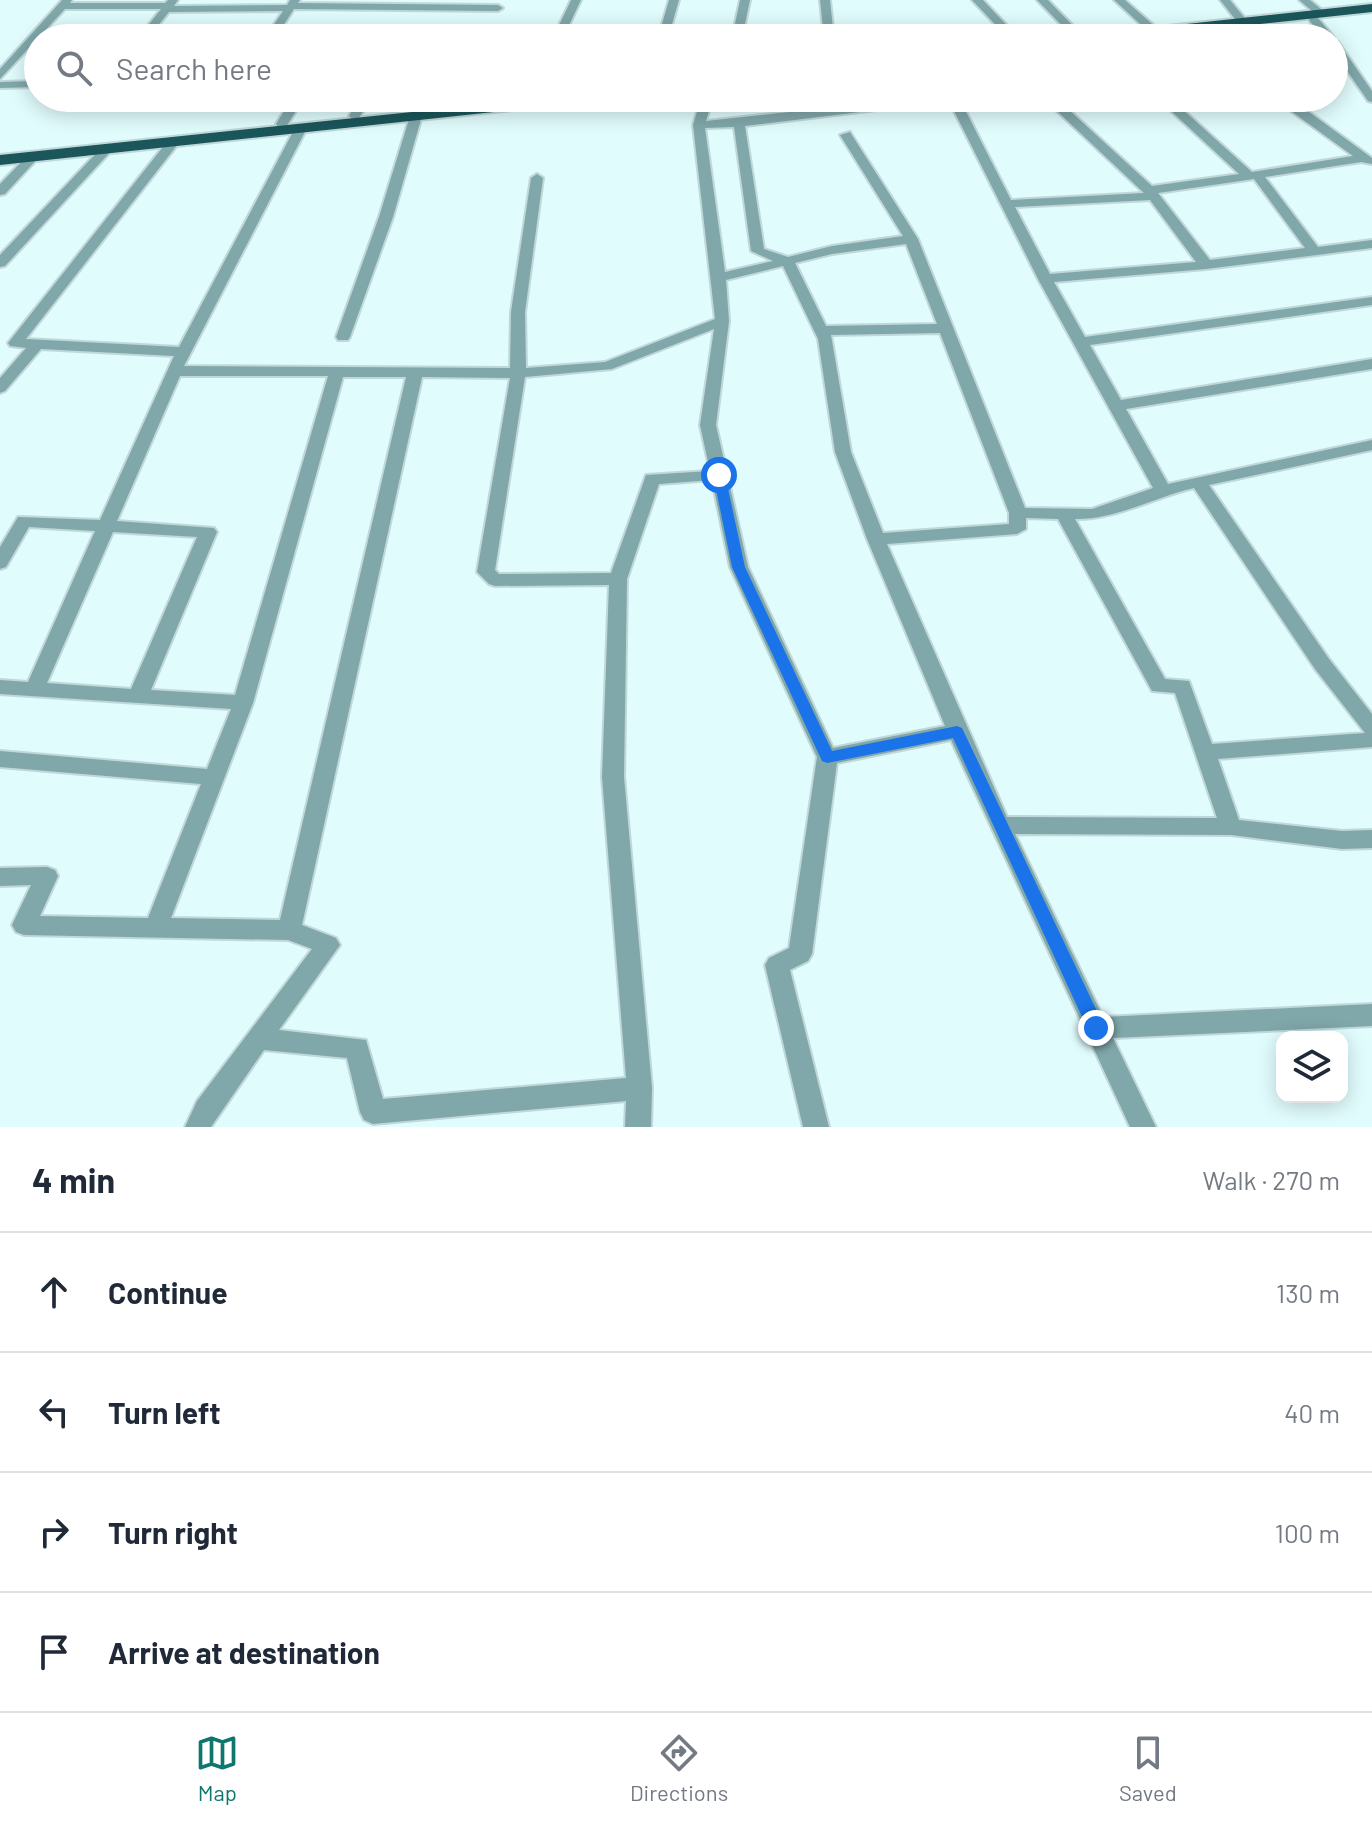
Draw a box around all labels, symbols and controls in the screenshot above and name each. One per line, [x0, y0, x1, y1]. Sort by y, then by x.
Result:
search box [24, 24, 1348, 112]
icon: search [52, 46, 96, 90]
text: Search here [116, 50, 272, 86]
route start [701, 457, 737, 493]
route end [1078, 1010, 1114, 1046]
map controls [1276, 1031, 1348, 1103]
button: layers [1276, 1031, 1348, 1103]
text: 4 min [32, 1159, 115, 1200]
text: Walk · 270 m [1203, 1164, 1340, 1195]
icon: ahead [32, 1270, 76, 1314]
text: Continue [108, 1274, 228, 1310]
text: 130 m [1276, 1277, 1340, 1308]
icon: left [32, 1390, 76, 1434]
text: Turn left [108, 1394, 221, 1430]
text: 40 m [1284, 1397, 1340, 1428]
icon: right [32, 1510, 76, 1554]
text: Turn right [108, 1514, 238, 1550]
text: 100 m [1275, 1517, 1340, 1548]
icon: arrive [32, 1630, 76, 1674]
text: Arrive at destination [108, 1634, 380, 1670]
tab: Map [195, 1731, 239, 1805]
tab: Directions [630, 1731, 728, 1805]
tab: Saved [1119, 1731, 1177, 1805]

